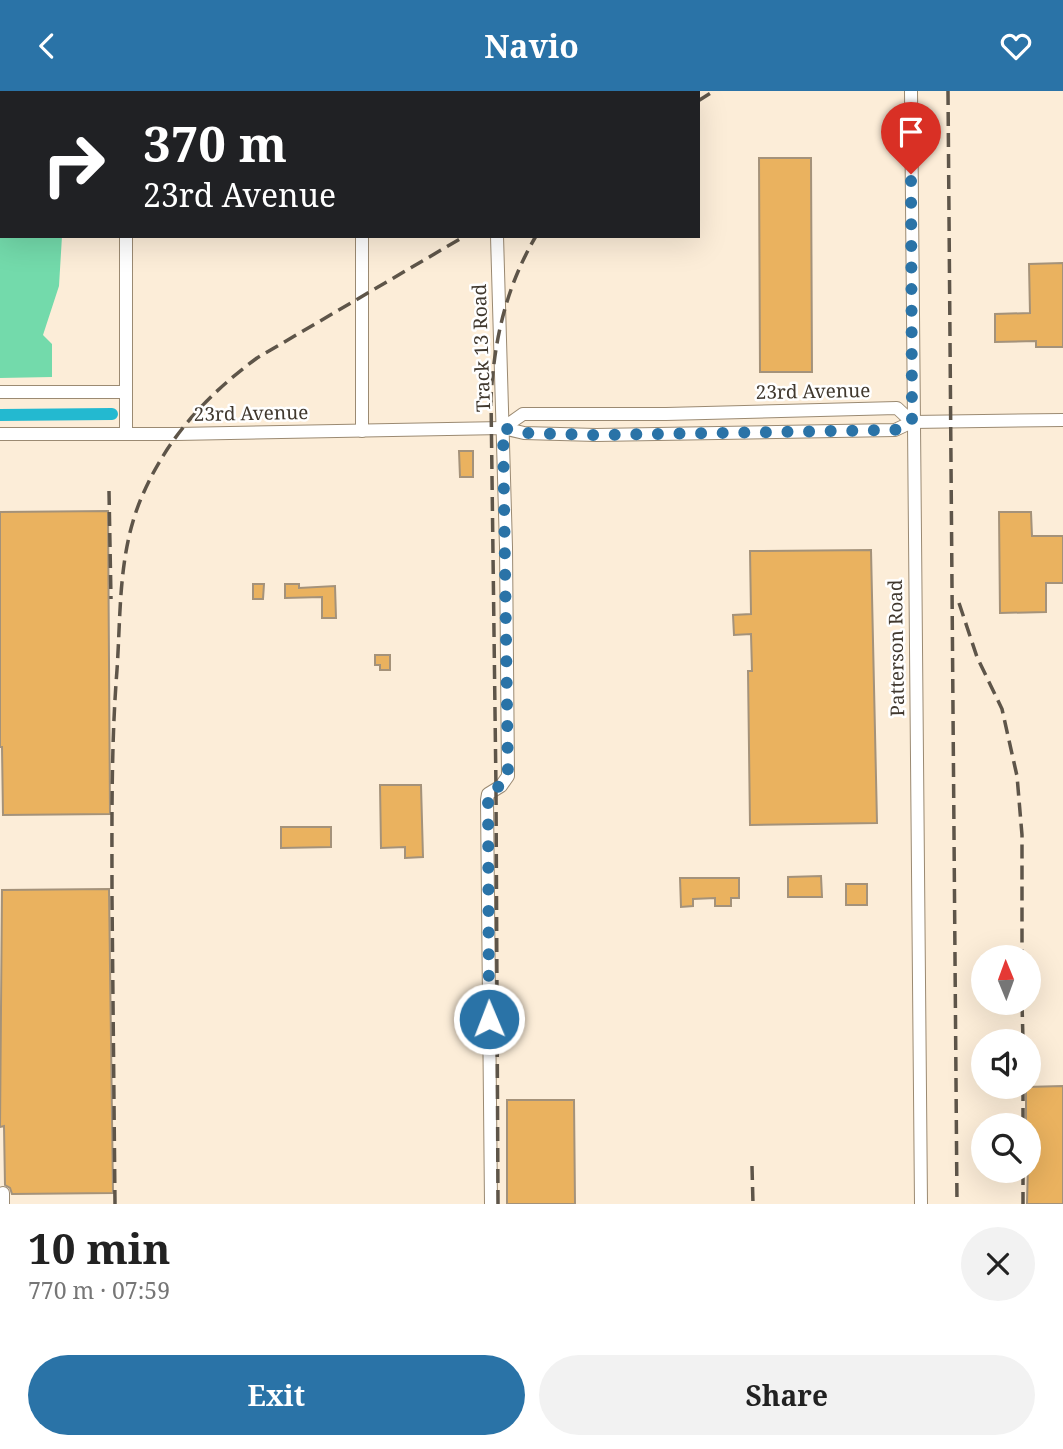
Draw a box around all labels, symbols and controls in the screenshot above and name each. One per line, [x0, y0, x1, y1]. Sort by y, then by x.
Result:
text: Navio [484, 24, 579, 67]
icon: back [28, 27, 66, 65]
icon: heart [997, 27, 1035, 65]
pin [881, 102, 941, 174]
text: 370 m [143, 110, 287, 176]
icon: arrive [892, 113, 930, 151]
icon: right [28, 119, 119, 210]
text: 23rd Avenue [143, 173, 336, 216]
street label: Track 13 Road [466, 283, 496, 413]
street label: 23rd Avenue [755, 377, 871, 405]
street label: 23rd Avenue [193, 399, 309, 427]
street label: Patterson Road [882, 579, 910, 717]
north arrow [971, 945, 1041, 1015]
map controls [971, 945, 1041, 1183]
position arrow [452, 982, 526, 1056]
button: sound [971, 1029, 1041, 1099]
button: search [971, 1113, 1041, 1183]
text: 10 min [28, 1219, 171, 1276]
button: close [961, 1227, 1035, 1301]
text: 770 m · 07:59 [28, 1274, 170, 1306]
button: Exit [28, 1355, 525, 1435]
button: Share [539, 1355, 1035, 1435]

